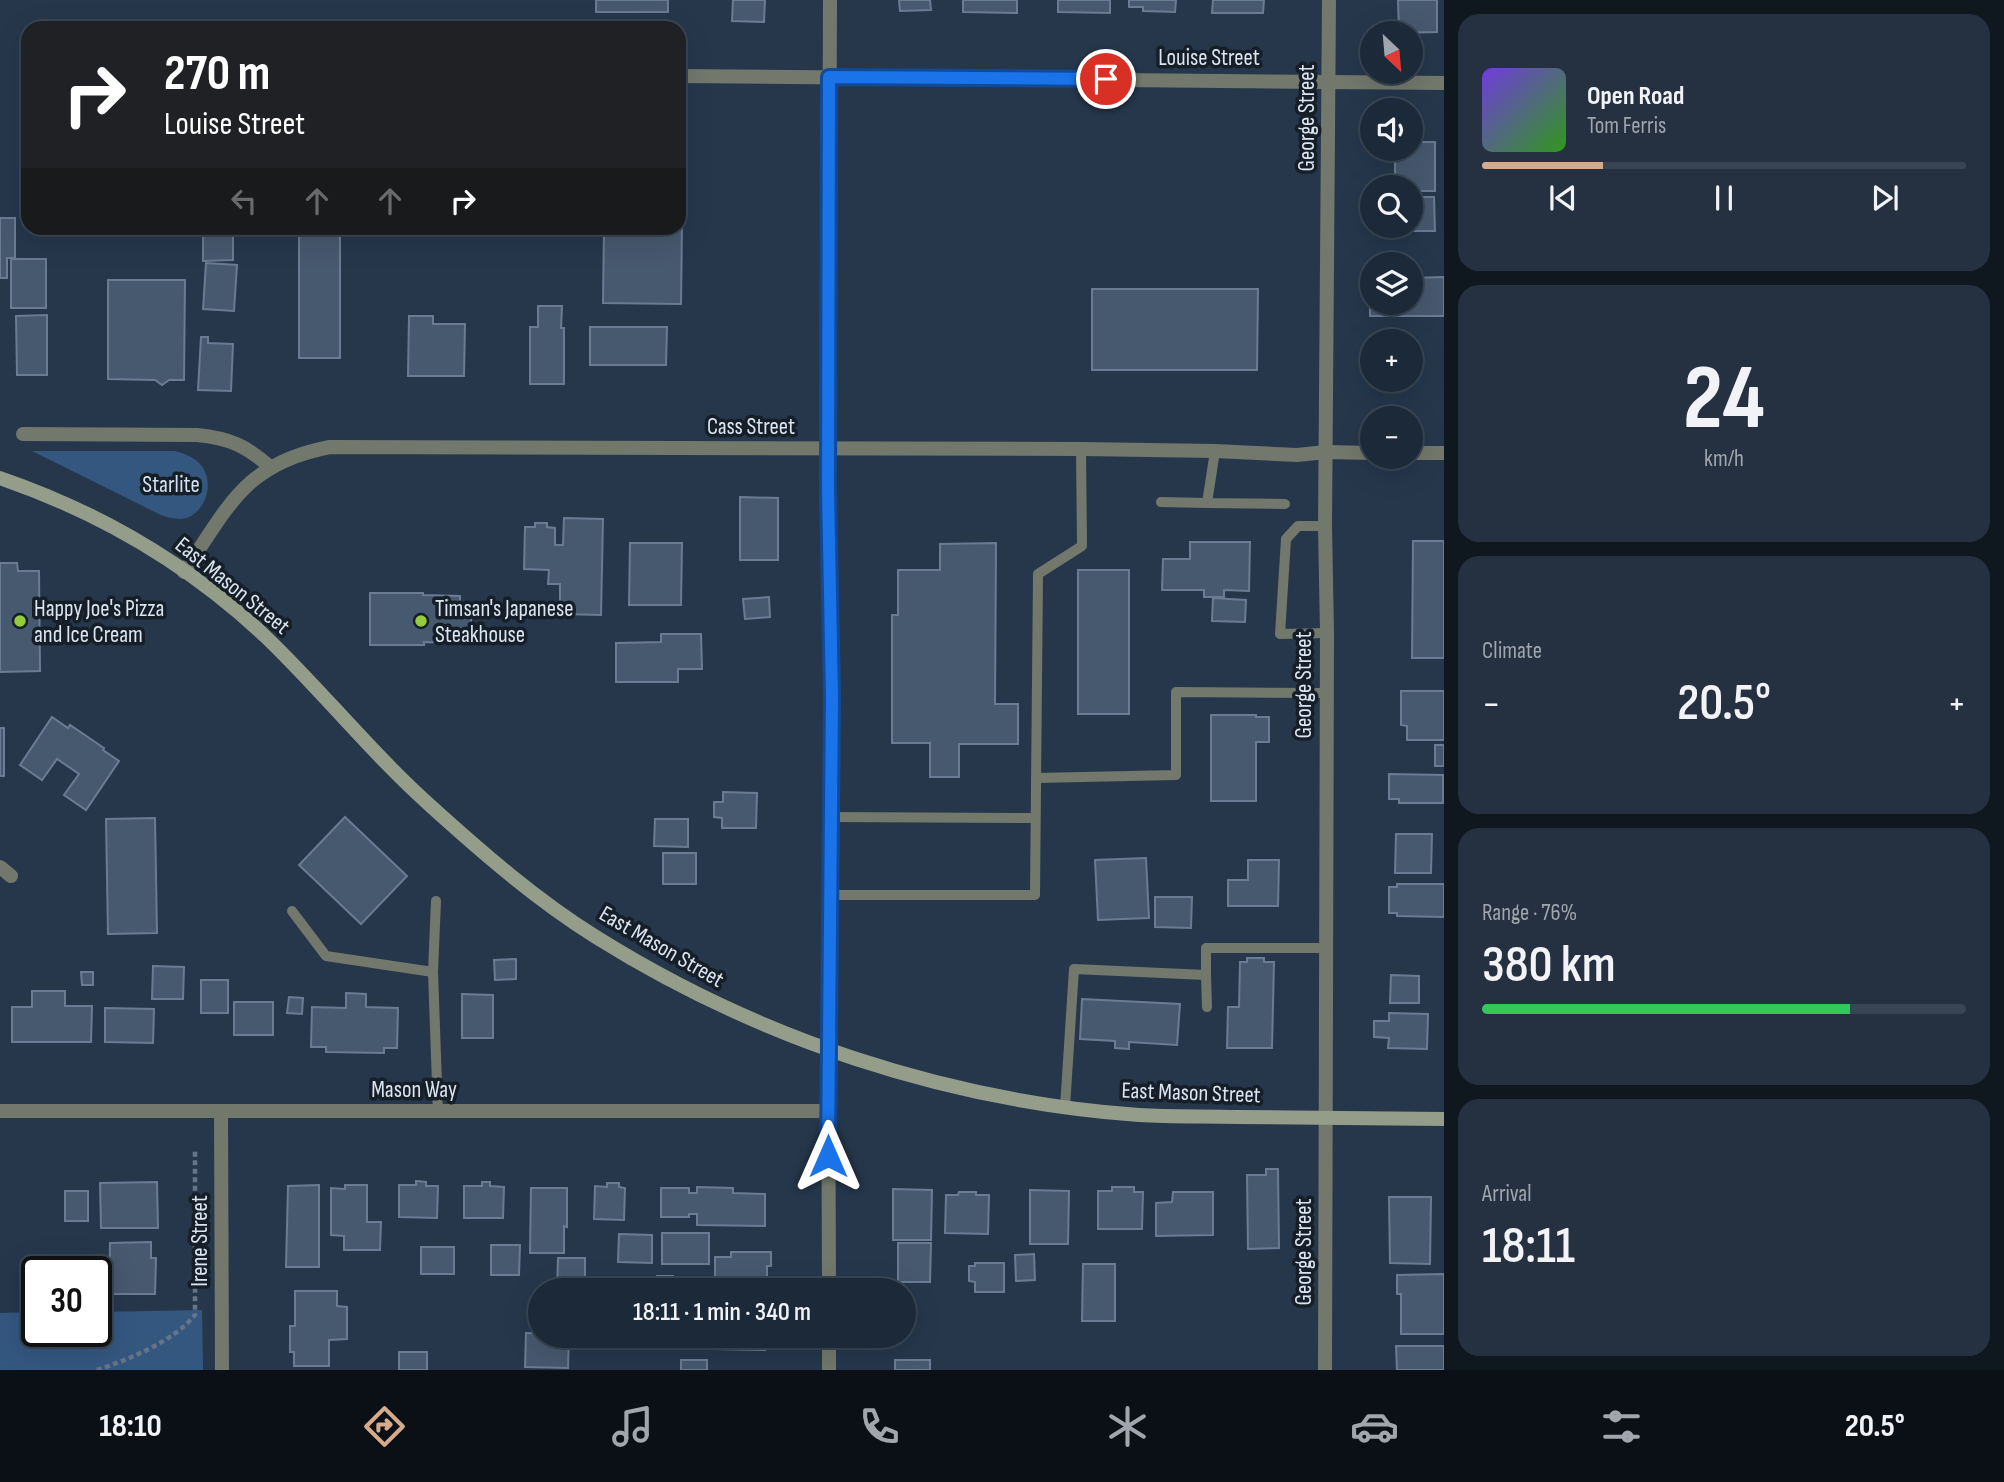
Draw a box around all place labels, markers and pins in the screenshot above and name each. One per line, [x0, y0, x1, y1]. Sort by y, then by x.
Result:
pin [1076, 49, 1136, 109]
place label: Happy Joe's Pizza and Ice Cream [34, 595, 164, 649]
place label: Timsan's Japanese Steakhouse [435, 595, 573, 649]
marker: Happy Joe's Pizza and Ice Cream [12, 613, 28, 629]
marker: Timsan's Japanese Steakhouse [413, 613, 429, 629]

